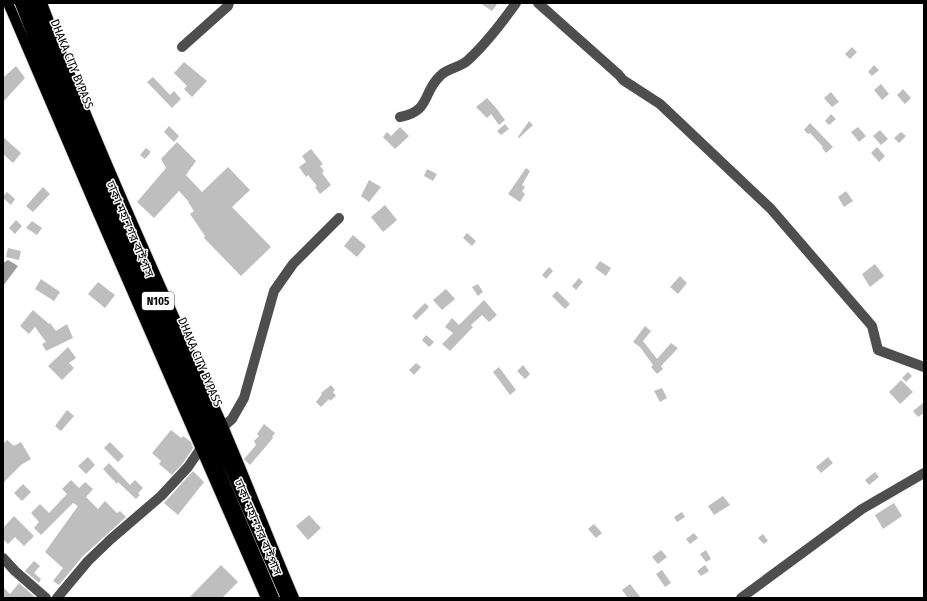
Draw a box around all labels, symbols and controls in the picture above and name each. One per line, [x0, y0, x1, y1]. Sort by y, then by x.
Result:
street label: DHAKA CITY BYPASS [48, 17, 96, 111]
street label: ঢাকা মহানগর বাইপাস [103, 177, 158, 280]
road number: N105 [142, 292, 174, 310]
street label: DHAKA CITY BYPASS [175, 315, 225, 409]
street label: ঢাকা মহানগর বাইপাস [231, 475, 286, 578]

